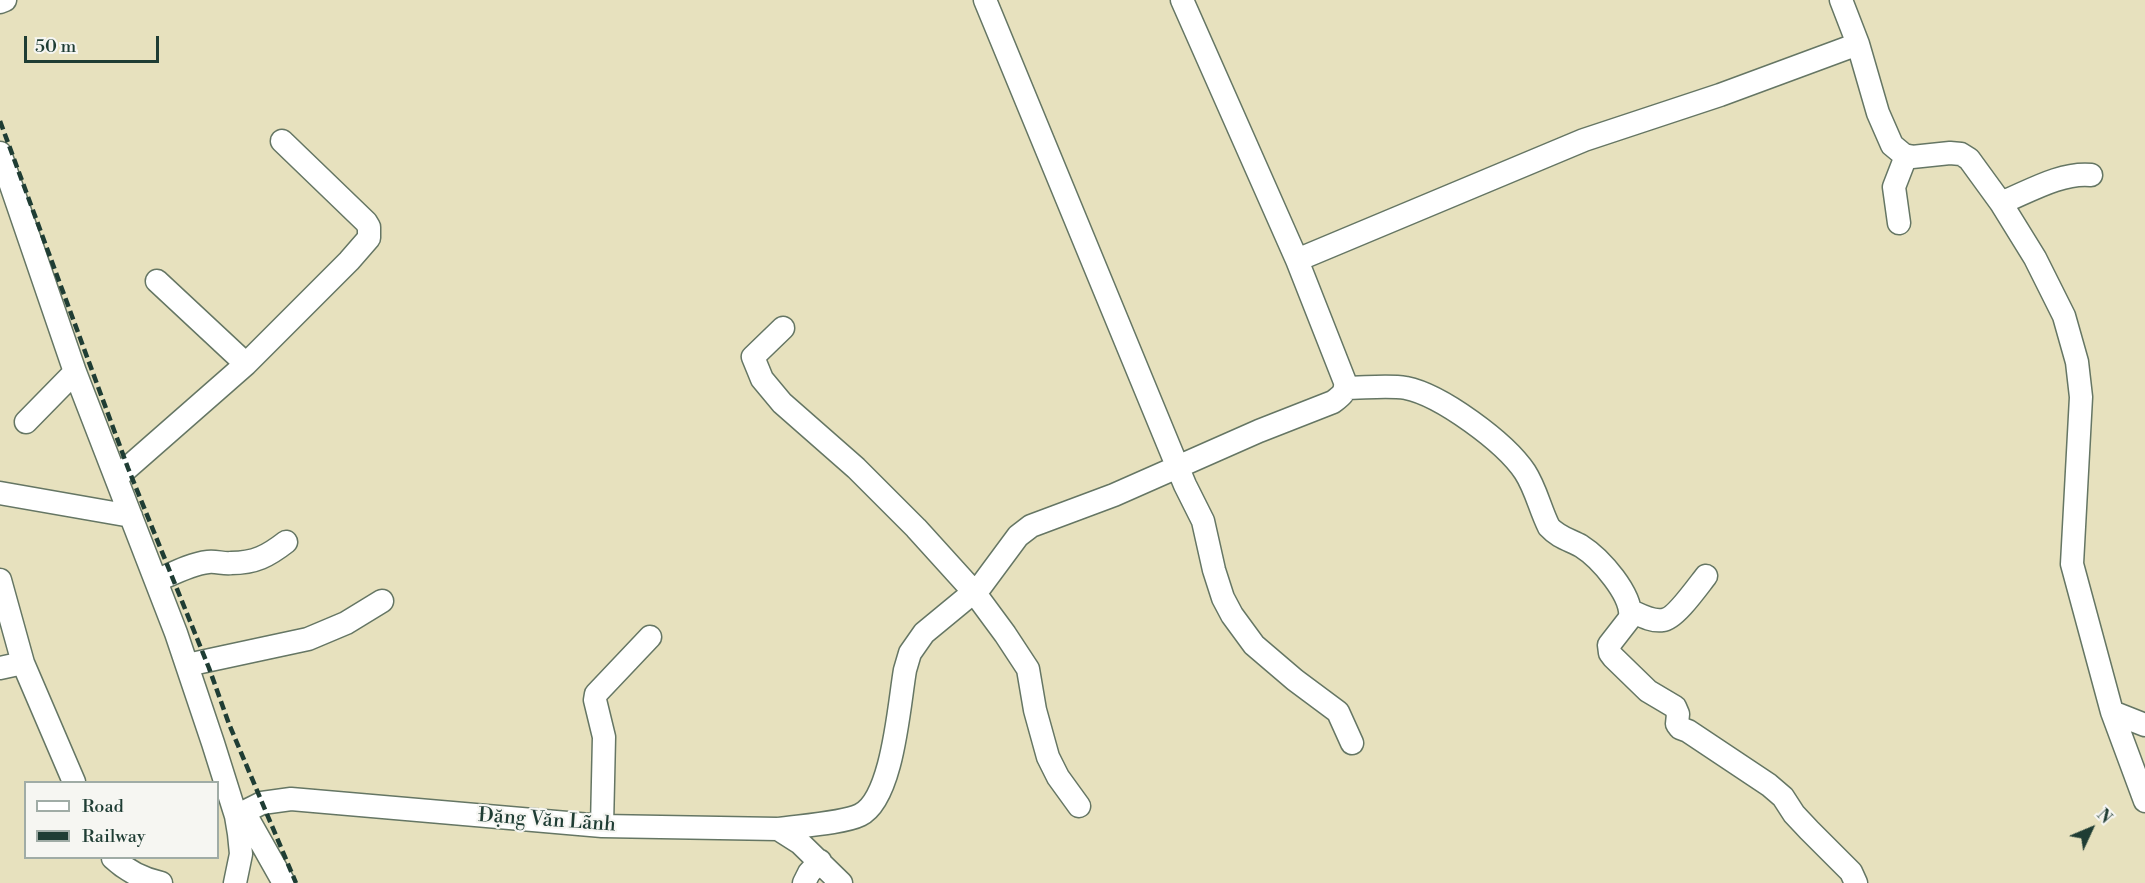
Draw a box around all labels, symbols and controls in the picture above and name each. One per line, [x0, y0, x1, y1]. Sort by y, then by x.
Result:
scale bar [27, 24, 162, 62]
text: 50 m [35, 35, 76, 58]
legend [24, 781, 219, 859]
text: Road [82, 795, 124, 818]
north arrow [2061, 799, 2121, 859]
street label: Đặng Văn Lãnh [477, 804, 617, 838]
text: N [2092, 805, 2116, 828]
text: Railway [82, 825, 145, 848]

